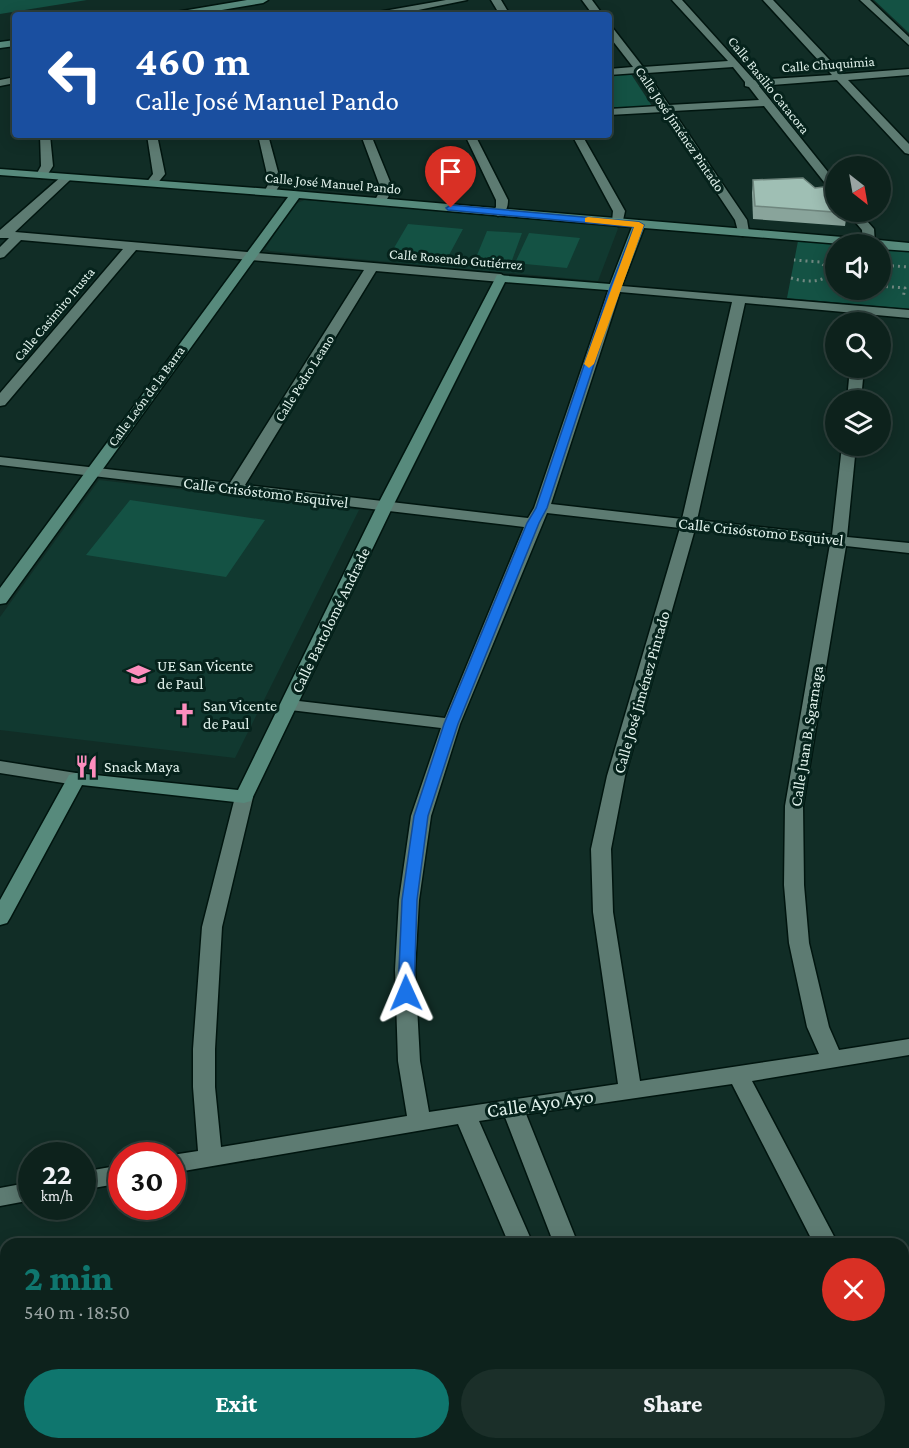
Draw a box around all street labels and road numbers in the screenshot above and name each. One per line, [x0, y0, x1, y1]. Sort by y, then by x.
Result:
street label: Calle Basilio Catacora [725, 33, 813, 137]
street label: Calle Chuquimia [781, 53, 876, 75]
street label: Calle José Jiménez Pintado [632, 63, 728, 195]
street label: Calle José Manuel Pando [264, 169, 402, 197]
street label: Calle Rosendo Gutiérrez [389, 245, 523, 273]
street label: Calle Casimiro Irusta [10, 264, 98, 364]
street label: Calle Pedro Leano [271, 332, 337, 424]
street label: Calle León de la Barra [104, 342, 188, 449]
street label: Calle Crisóstomo Esquivel [182, 474, 349, 512]
street label: Calle Crisóstomo Esquivel [677, 514, 844, 550]
street label: Calle Bartolomé Andrade [288, 545, 373, 696]
street label: Calle José Jiménez Pintado [610, 609, 674, 776]
street label: Calle Juan B. Sgarnaga [787, 664, 827, 808]
street label: Calle Ayo Ayo [485, 1085, 595, 1122]

